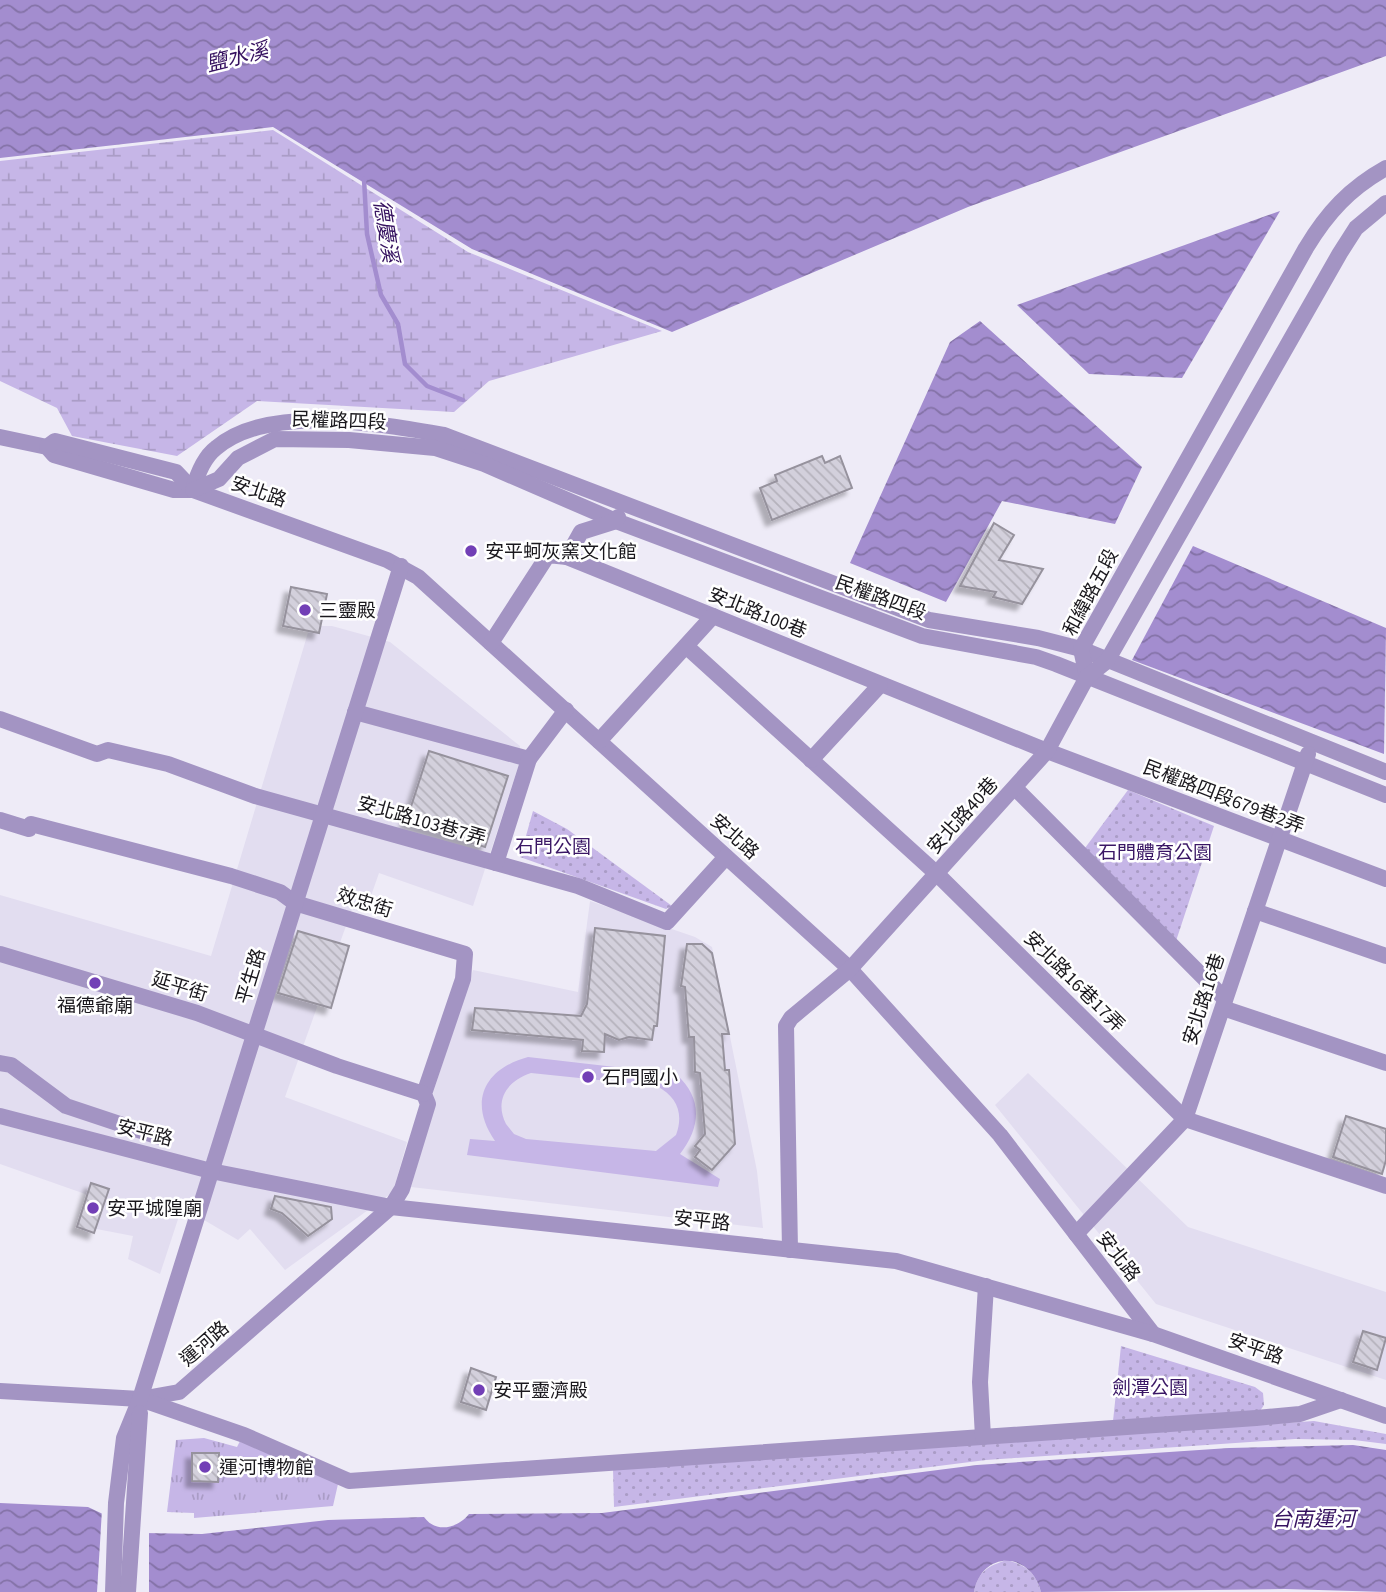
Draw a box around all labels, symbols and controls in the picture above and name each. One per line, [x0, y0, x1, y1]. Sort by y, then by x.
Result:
water label: 鹽水溪 [203, 34, 274, 79]
water label: 德慶溪 [366, 198, 406, 267]
street label: 民權路四段 [291, 406, 387, 437]
street label: 安北路 [227, 470, 290, 514]
place label: 安平蚵灰窯文化館 [485, 539, 637, 566]
marker: 安平蚵灰窯文化館 [463, 543, 479, 559]
street label: 和緯路五段 [1057, 544, 1126, 641]
street label: 民權路四段 [831, 569, 930, 627]
street label: 安北路100巷 [704, 581, 811, 645]
place label: 三靈殿 [319, 598, 376, 625]
marker: 三靈殿 [297, 602, 313, 618]
street label: 民權路四段679巷2弄 [1139, 754, 1308, 841]
street label: 安北路40巷 [921, 772, 1005, 860]
street label: 安北路103巷7弄 [354, 790, 489, 853]
street label: 安北路 [704, 808, 764, 866]
park label: 石門公園 [515, 834, 591, 861]
park label: 石門體育公園 [1098, 840, 1212, 867]
street label: 效忠街 [333, 882, 396, 925]
street label: 安北路16巷17弄 [1017, 926, 1130, 1039]
street label: 平生路 [230, 945, 273, 1008]
street label: 安北路16巷 [1177, 950, 1232, 1049]
street label: 延平街 [148, 966, 211, 1009]
marker: 福德爺廟 [87, 975, 103, 991]
place label: 福德爺廟 [57, 993, 133, 1020]
place label: 石門國小 [602, 1065, 678, 1092]
marker: 石門國小 [580, 1069, 596, 1085]
street label: 安平路 [114, 1113, 176, 1153]
place label: 安平城隍廟 [107, 1196, 202, 1223]
marker: 安平城隍廟 [85, 1200, 101, 1216]
street label: 安平路 [672, 1205, 732, 1238]
street label: 安北路 [1090, 1226, 1146, 1288]
street label: 運河路 [175, 1315, 235, 1373]
street label: 安平路 [1224, 1327, 1287, 1371]
park label: 劍潭公園 [1112, 1375, 1188, 1402]
place label: 安平靈濟殿 [493, 1378, 588, 1405]
marker: 安平靈濟殿 [471, 1382, 487, 1398]
place label: 運河博物館 [219, 1455, 314, 1482]
marker: 運河博物館 [197, 1459, 213, 1475]
water label: 台南運河 [1271, 1504, 1359, 1534]

